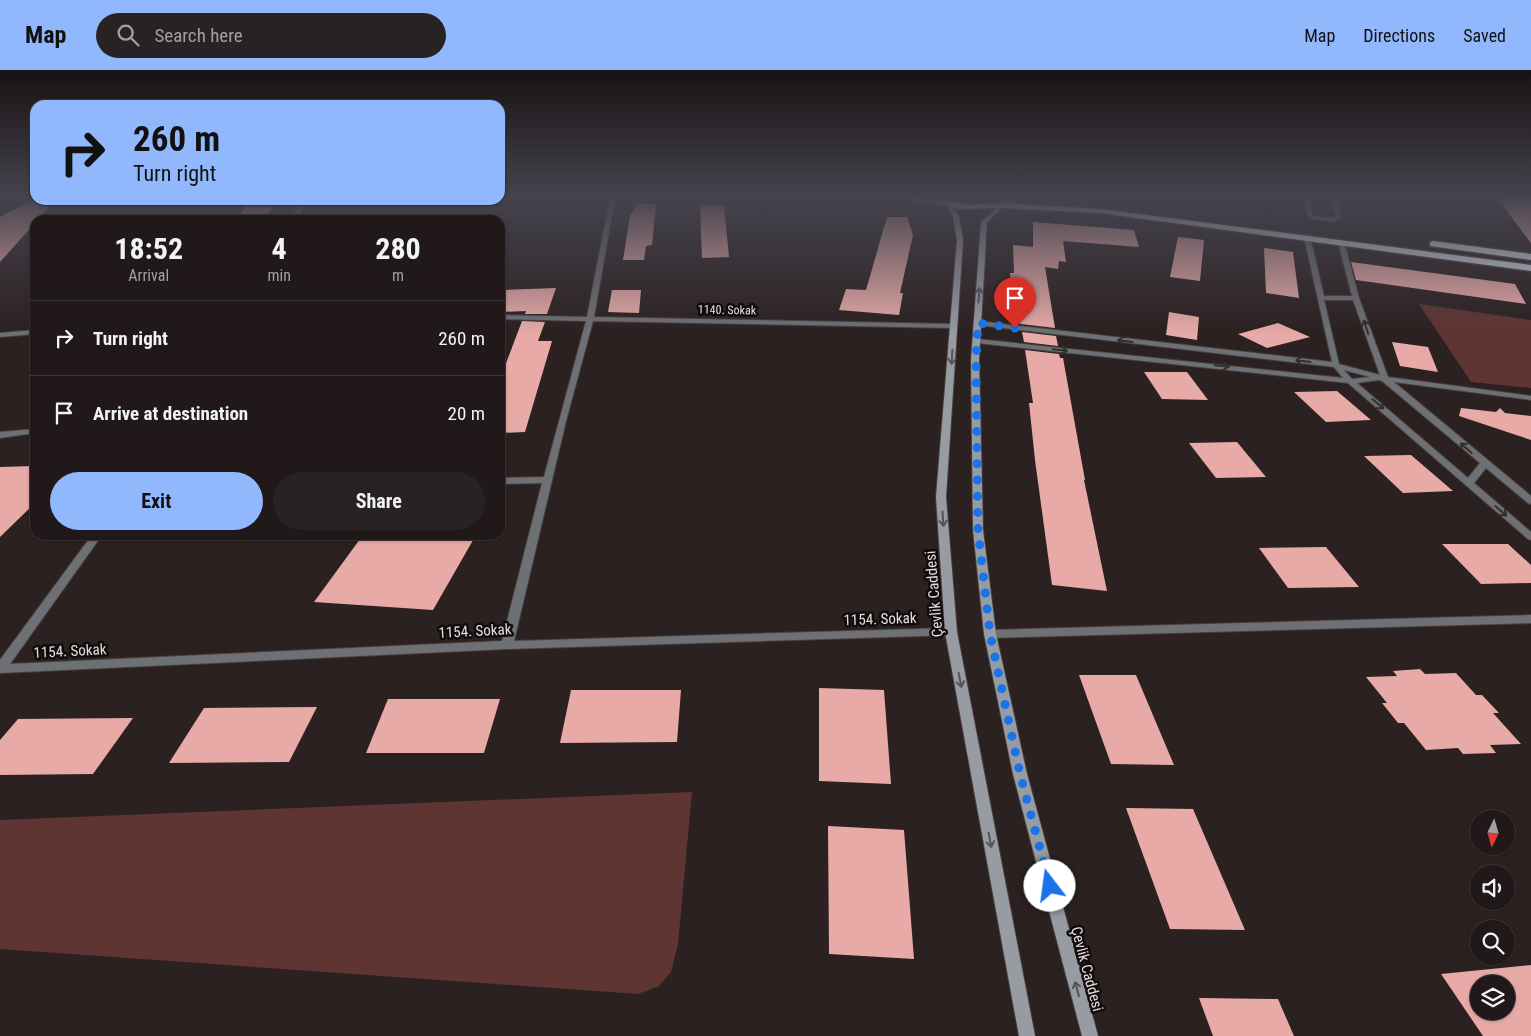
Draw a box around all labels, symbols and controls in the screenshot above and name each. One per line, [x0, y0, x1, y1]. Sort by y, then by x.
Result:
search box [96, 13, 446, 58]
text: Map [25, 21, 66, 49]
icon: search [114, 21, 142, 49]
text: Search here [154, 24, 243, 47]
text: Map [1304, 25, 1335, 46]
text: Directions [1363, 25, 1435, 46]
text: Saved [1463, 25, 1506, 46]
text: 260 m [133, 119, 220, 160]
icon: right [50, 120, 115, 185]
text: Turn right [133, 161, 216, 186]
text: 18:52 [114, 231, 183, 266]
text: 4 [272, 231, 287, 266]
text: 280 [375, 231, 421, 266]
text: Arrival [128, 266, 169, 285]
text: min [267, 266, 291, 285]
text: m [392, 266, 404, 285]
pin [994, 277, 1036, 328]
icon: arrive [1001, 284, 1029, 312]
one-way arrow [975, 288, 984, 304]
street label: 1140. Sokak [698, 302, 757, 318]
one-way arrow [1361, 319, 1370, 335]
icon: right [50, 324, 78, 352]
text: Turn right [93, 327, 168, 350]
text: 260 m [438, 327, 485, 350]
one-way arrow [1117, 336, 1133, 346]
one-way arrow [1052, 345, 1068, 355]
one-way arrow [948, 348, 957, 364]
one-way arrow [1296, 356, 1312, 366]
one-way arrow [1213, 362, 1229, 371]
icon: arrive [50, 399, 78, 427]
one-way arrow [1371, 399, 1384, 410]
text: Arrive at destination [93, 402, 248, 425]
text: 20 m [448, 402, 485, 425]
one-way arrow [1460, 443, 1473, 454]
button: Exit [50, 472, 263, 530]
button: Share [273, 472, 485, 530]
one-way arrow [1494, 505, 1507, 516]
one-way arrow [938, 510, 947, 526]
street label: Çevlik Caddesi [921, 550, 947, 638]
street label: 1154. Sokak [843, 609, 917, 629]
street label: 1154. Sokak [438, 620, 512, 642]
street label: 1154. Sokak [33, 640, 107, 662]
one-way arrow [955, 672, 965, 688]
north arrow [1470, 810, 1515, 855]
map controls [1470, 810, 1515, 1020]
one-way arrow [986, 831, 995, 847]
position arrow [1023, 859, 1075, 911]
button: sound [1470, 865, 1515, 910]
button: search [1470, 920, 1515, 965]
street label: Çevlik Caddesi [1067, 925, 1107, 1013]
button: layers [1470, 975, 1515, 1020]
one-way arrow [1072, 981, 1081, 997]

